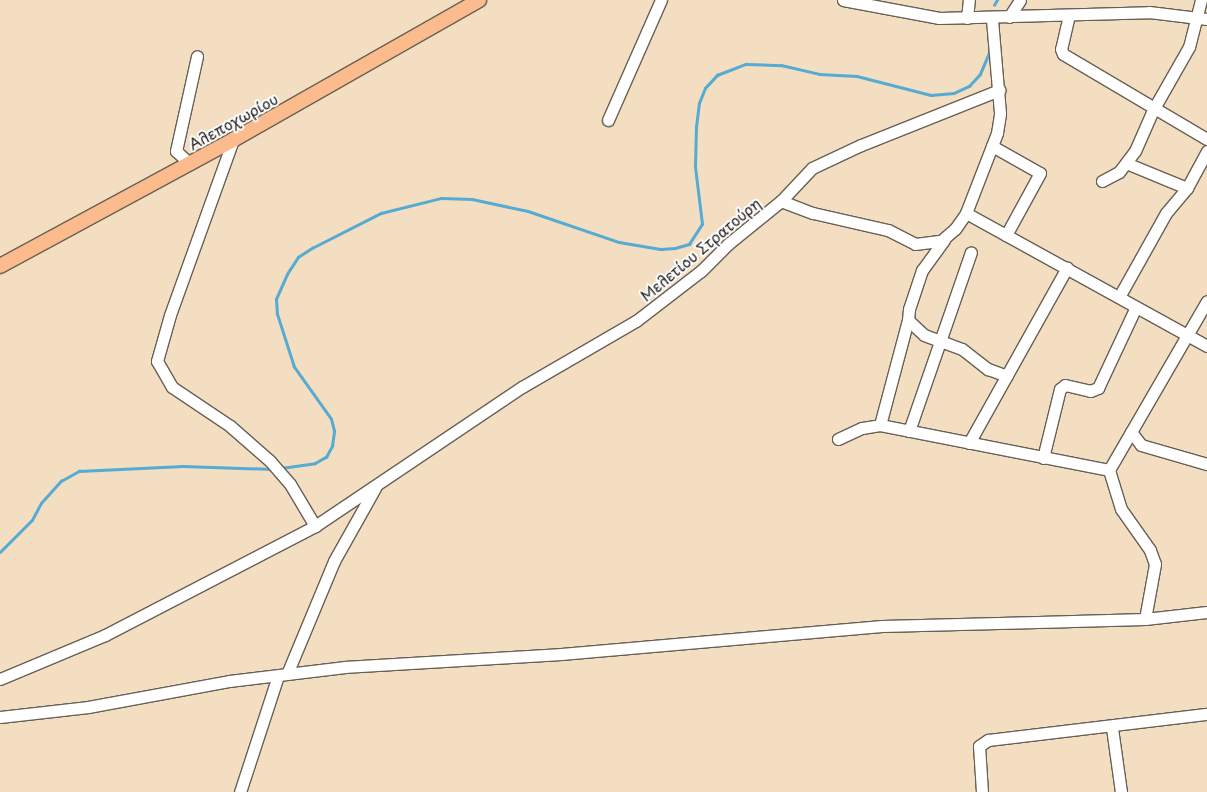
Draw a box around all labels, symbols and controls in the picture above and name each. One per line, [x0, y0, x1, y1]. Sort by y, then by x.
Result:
street label: Αλεποχωρίου [185, 89, 281, 153]
street label: Μελετίου Στρατούρη [636, 193, 764, 305]

